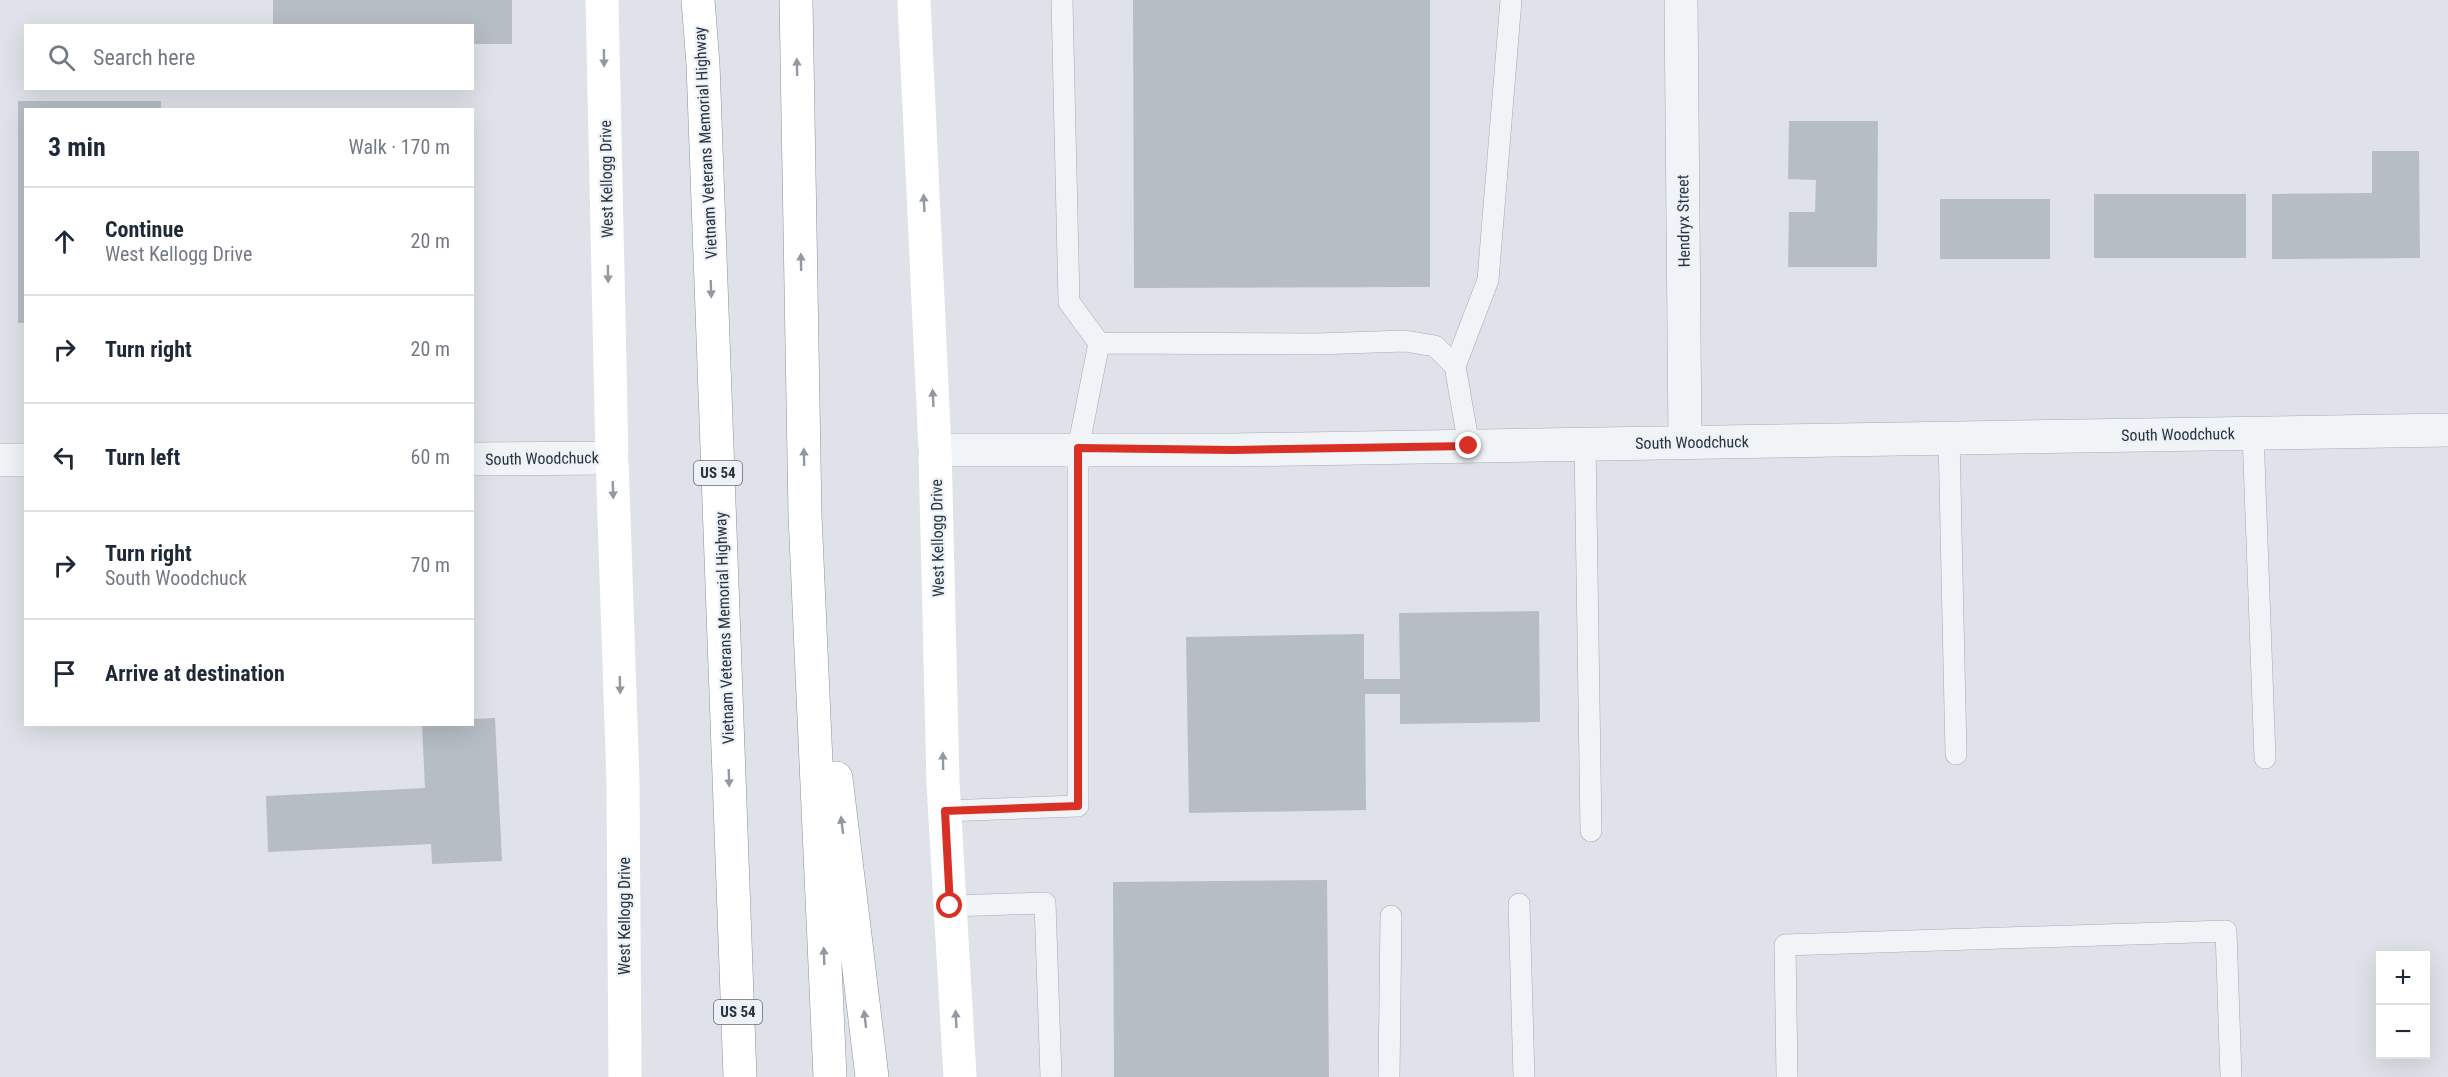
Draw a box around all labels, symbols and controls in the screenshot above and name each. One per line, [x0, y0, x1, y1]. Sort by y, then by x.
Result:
search box [24, 24, 474, 90]
street label: Vietnam Veterans Memorial Highway [690, 26, 721, 259]
icon: search [45, 41, 78, 74]
text: Search here [93, 45, 195, 70]
one-way arrow [599, 49, 608, 68]
one-way arrow [793, 57, 802, 76]
street label: West Kellogg Drive [596, 120, 617, 238]
text: 3 min [48, 132, 106, 162]
text: Walk · 170 m [349, 135, 450, 159]
street label: Hendryx Street [1673, 174, 1694, 268]
one-way arrow [919, 194, 928, 213]
text: Continue [105, 217, 184, 242]
icon: ahead [48, 225, 81, 258]
text: 20 m [411, 229, 450, 253]
text: West Kellogg Drive [105, 242, 252, 266]
one-way arrow [796, 252, 806, 271]
one-way arrow [603, 265, 613, 284]
one-way arrow [707, 280, 716, 299]
icon: right [48, 333, 81, 366]
text: Turn right [105, 337, 192, 362]
text: 20 m [411, 337, 450, 361]
one-way arrow [928, 389, 937, 408]
street label: South Woodchuck [2121, 424, 2236, 445]
route end [1455, 432, 1481, 458]
street label: South Woodchuck [1635, 432, 1750, 453]
icon: left [48, 441, 81, 474]
text: Turn left [105, 445, 180, 470]
text: 60 m [411, 445, 450, 469]
one-way arrow [800, 447, 809, 466]
street label: South Woodchuck [485, 448, 600, 469]
road number: US 54 [694, 461, 742, 485]
street label: West Kellogg Drive [927, 479, 948, 597]
one-way arrow [608, 481, 618, 500]
street label: Vietnam Veterans Memorial Highway [711, 511, 738, 744]
text: Turn right [105, 541, 192, 566]
icon: right [48, 549, 81, 582]
text: 70 m [411, 553, 450, 577]
text: South Woodchuck [105, 566, 247, 590]
icon: arrive [48, 657, 81, 690]
text: Arrive at destination [105, 661, 285, 686]
one-way arrow [615, 676, 625, 695]
one-way arrow [938, 751, 948, 770]
one-way arrow [724, 768, 734, 787]
one-way arrow [837, 816, 847, 835]
street label: West Kellogg Drive [615, 857, 634, 975]
route start [936, 892, 962, 918]
one-way arrow [820, 946, 829, 965]
map controls [2376, 951, 2430, 1059]
button: + [2376, 951, 2430, 1005]
road number: US 54 [714, 1000, 762, 1024]
button: − [2376, 1005, 2430, 1059]
one-way arrow [860, 1009, 870, 1028]
one-way arrow [951, 1009, 961, 1028]

